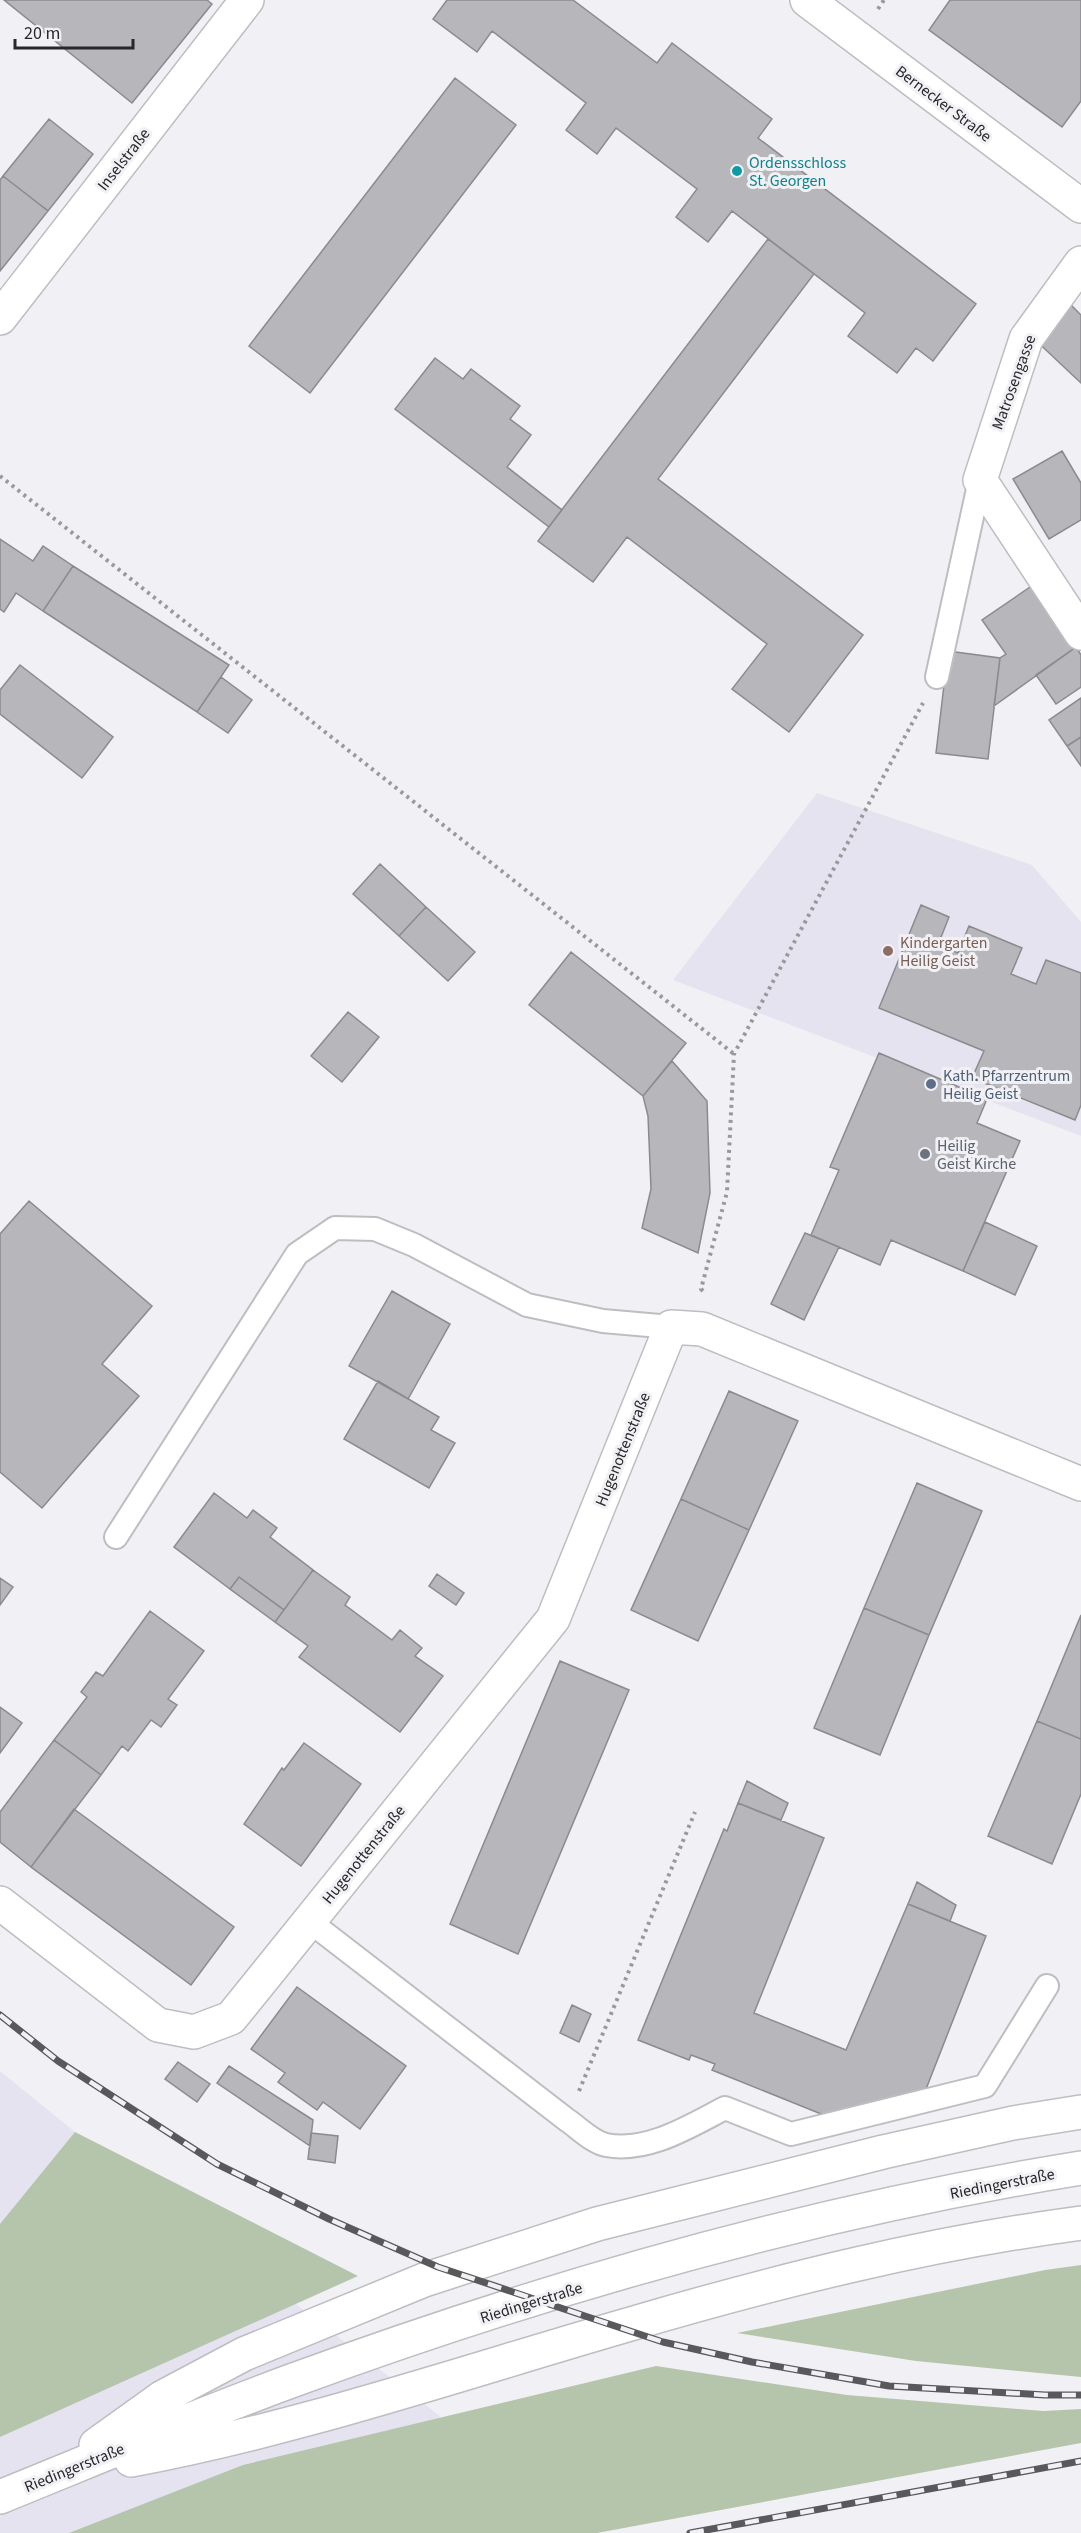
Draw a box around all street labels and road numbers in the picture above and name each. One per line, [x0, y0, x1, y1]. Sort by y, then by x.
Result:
street label: Bernecker Straße [891, 60, 996, 147]
street label: Inselstraße [92, 124, 155, 195]
street label: Matrosengasse [987, 332, 1041, 433]
street label: Hugenottenstraße [590, 1389, 656, 1510]
street label: Hugenottenstraße [317, 1801, 411, 1909]
street label: Riedingerstraße [948, 2163, 1056, 2205]
street label: Riedingerstraße [477, 2277, 585, 2329]
street label: Riedingerstraße [21, 2438, 128, 2498]

